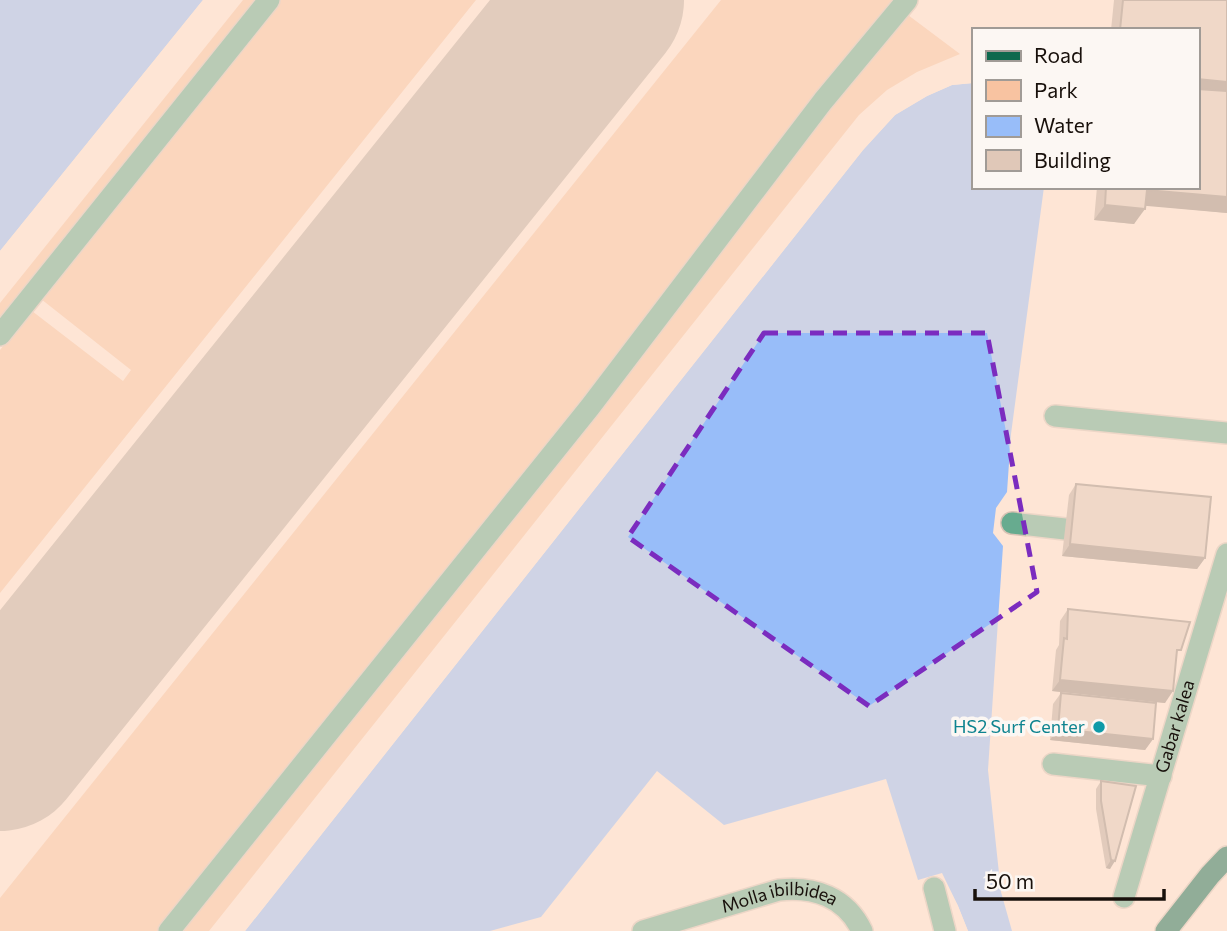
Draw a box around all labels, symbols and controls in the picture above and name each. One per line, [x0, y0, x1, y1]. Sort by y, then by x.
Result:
legend [972, 28, 1199, 189]
text: Road [1034, 42, 1083, 67]
text: Park [1034, 77, 1078, 102]
text: Water [1034, 112, 1093, 137]
text: Building [1034, 147, 1111, 172]
street label: Gabar kalea [1150, 677, 1199, 775]
place label: HS2 Surf Center [953, 715, 1085, 737]
marker: HS2 Surf Center [1091, 719, 1107, 735]
scale bar [975, 858, 1164, 902]
text: 50 m [986, 868, 1034, 893]
street label: Molla ibilbidea [718, 877, 842, 917]

